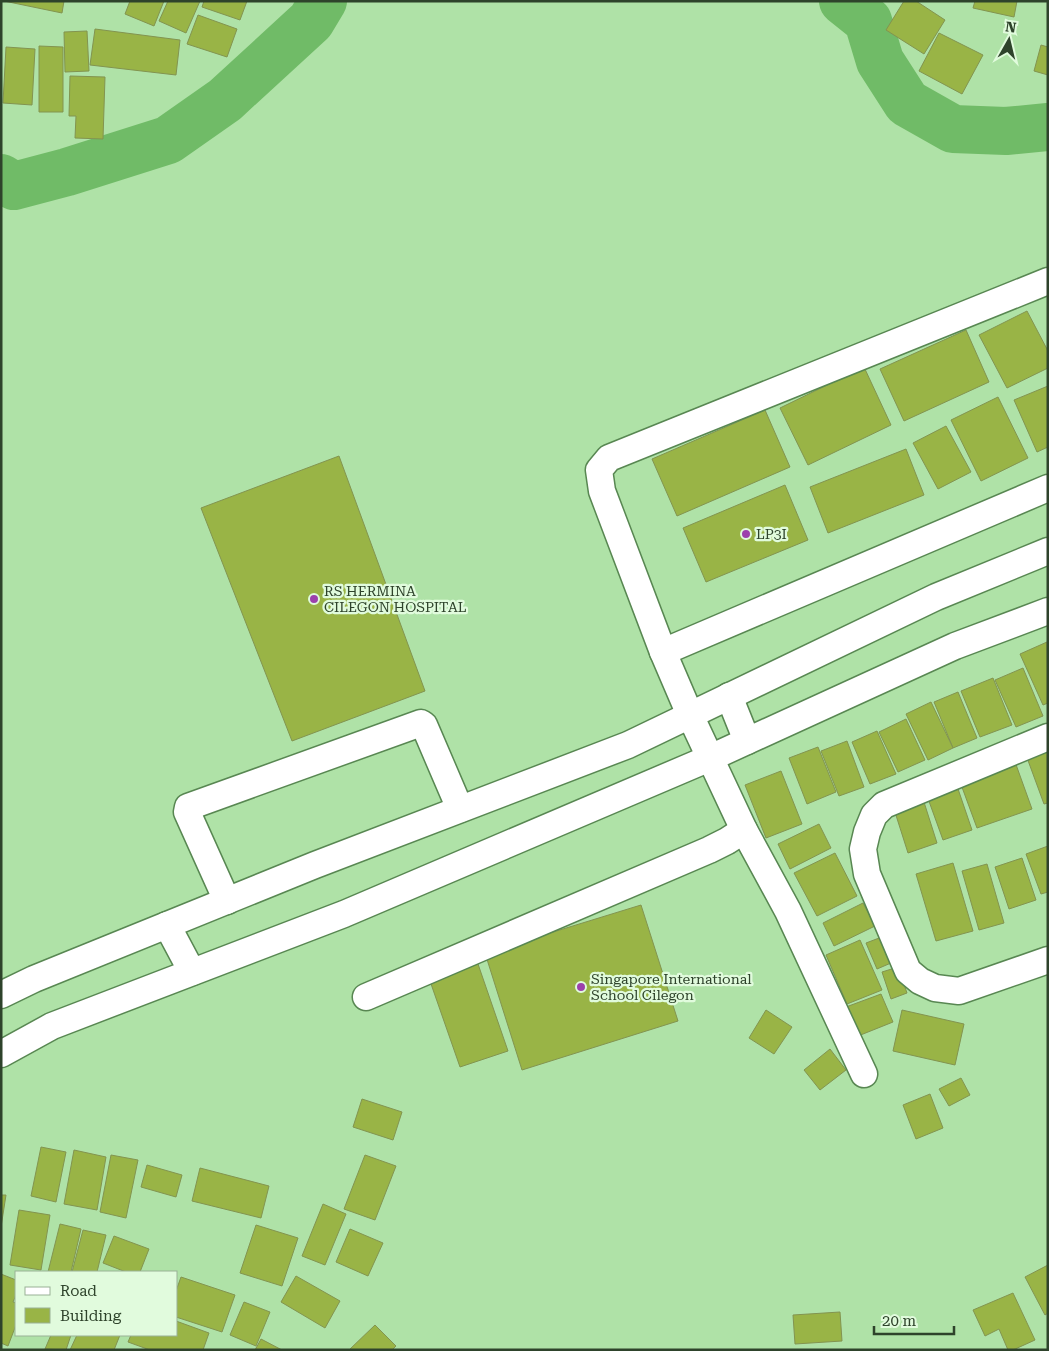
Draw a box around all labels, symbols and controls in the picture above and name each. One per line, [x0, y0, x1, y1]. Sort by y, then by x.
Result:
north arrow [984, 15, 1034, 65]
text: N [1004, 18, 1017, 36]
place label: LP3I [756, 526, 787, 542]
marker: LP3I [740, 528, 752, 540]
place label: RS HERMINA CILEGON HOSPITAL [324, 583, 467, 615]
marker: RS HERMINA CILEGON HOSPITAL [308, 593, 320, 605]
place label: Singapore International School Cilegon [591, 971, 752, 1003]
marker: Singapore International School Cilegon [575, 981, 587, 993]
legend [15, 1271, 178, 1336]
text: Road [60, 1282, 97, 1300]
scale bar [874, 1304, 954, 1336]
text: Building [60, 1307, 122, 1325]
text: 20 m [882, 1312, 917, 1330]

